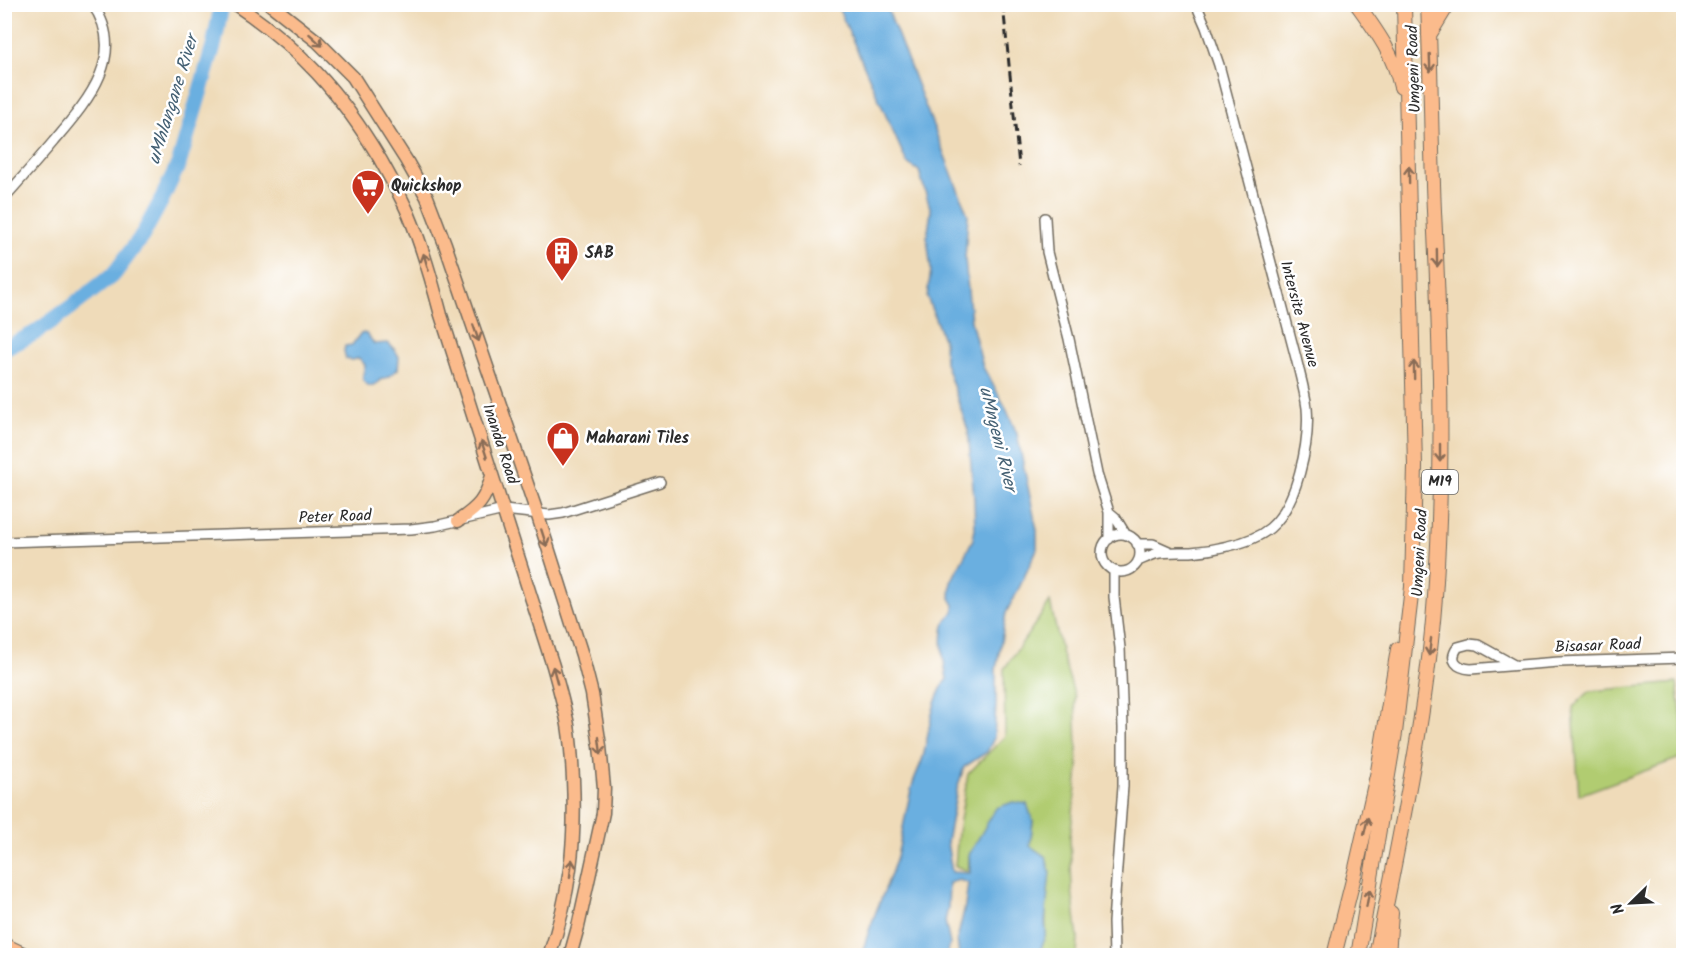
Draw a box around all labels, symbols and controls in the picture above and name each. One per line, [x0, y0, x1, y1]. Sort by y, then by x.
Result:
street label: Umgeni Road [1400, 24, 1428, 113]
water label: uMhlangane River [141, 28, 209, 168]
one-way arrow [308, 33, 323, 47]
one-way arrow [1424, 52, 1436, 72]
one-way arrow [1403, 166, 1415, 186]
supermarket icon: Quickshop [350, 168, 386, 215]
place label: Quickshop [391, 174, 462, 199]
building icon: SAB [544, 235, 580, 282]
place label: SAB [585, 241, 614, 266]
one-way arrow [1431, 247, 1443, 267]
one-way arrow [420, 253, 431, 272]
street label: Intersite Avenue [1273, 258, 1325, 370]
one-way arrow [471, 323, 482, 342]
one-way arrow [1408, 361, 1420, 381]
water label: uMngeni River [970, 384, 1025, 498]
street label: Inanda Road [475, 400, 525, 489]
shop icon: Maharani Tiles [545, 420, 581, 467]
place label: Maharani Tiles [586, 426, 689, 451]
one-way arrow [478, 440, 489, 459]
one-way arrow [1434, 442, 1446, 462]
road number: M19 [1422, 470, 1458, 494]
street label: Peter Road [298, 503, 373, 531]
street label: Umgeni Road [1405, 507, 1435, 598]
one-way arrow [540, 528, 551, 547]
street label: Bisasar Road [1554, 632, 1643, 660]
one-way arrow [1424, 637, 1435, 657]
one-way arrow [549, 666, 560, 685]
one-way arrow [595, 736, 606, 756]
one-way arrow [1361, 817, 1372, 836]
one-way arrow [566, 858, 577, 878]
north arrow [1601, 873, 1661, 933]
one-way arrow [1363, 889, 1374, 908]
text: N [1605, 899, 1632, 918]

